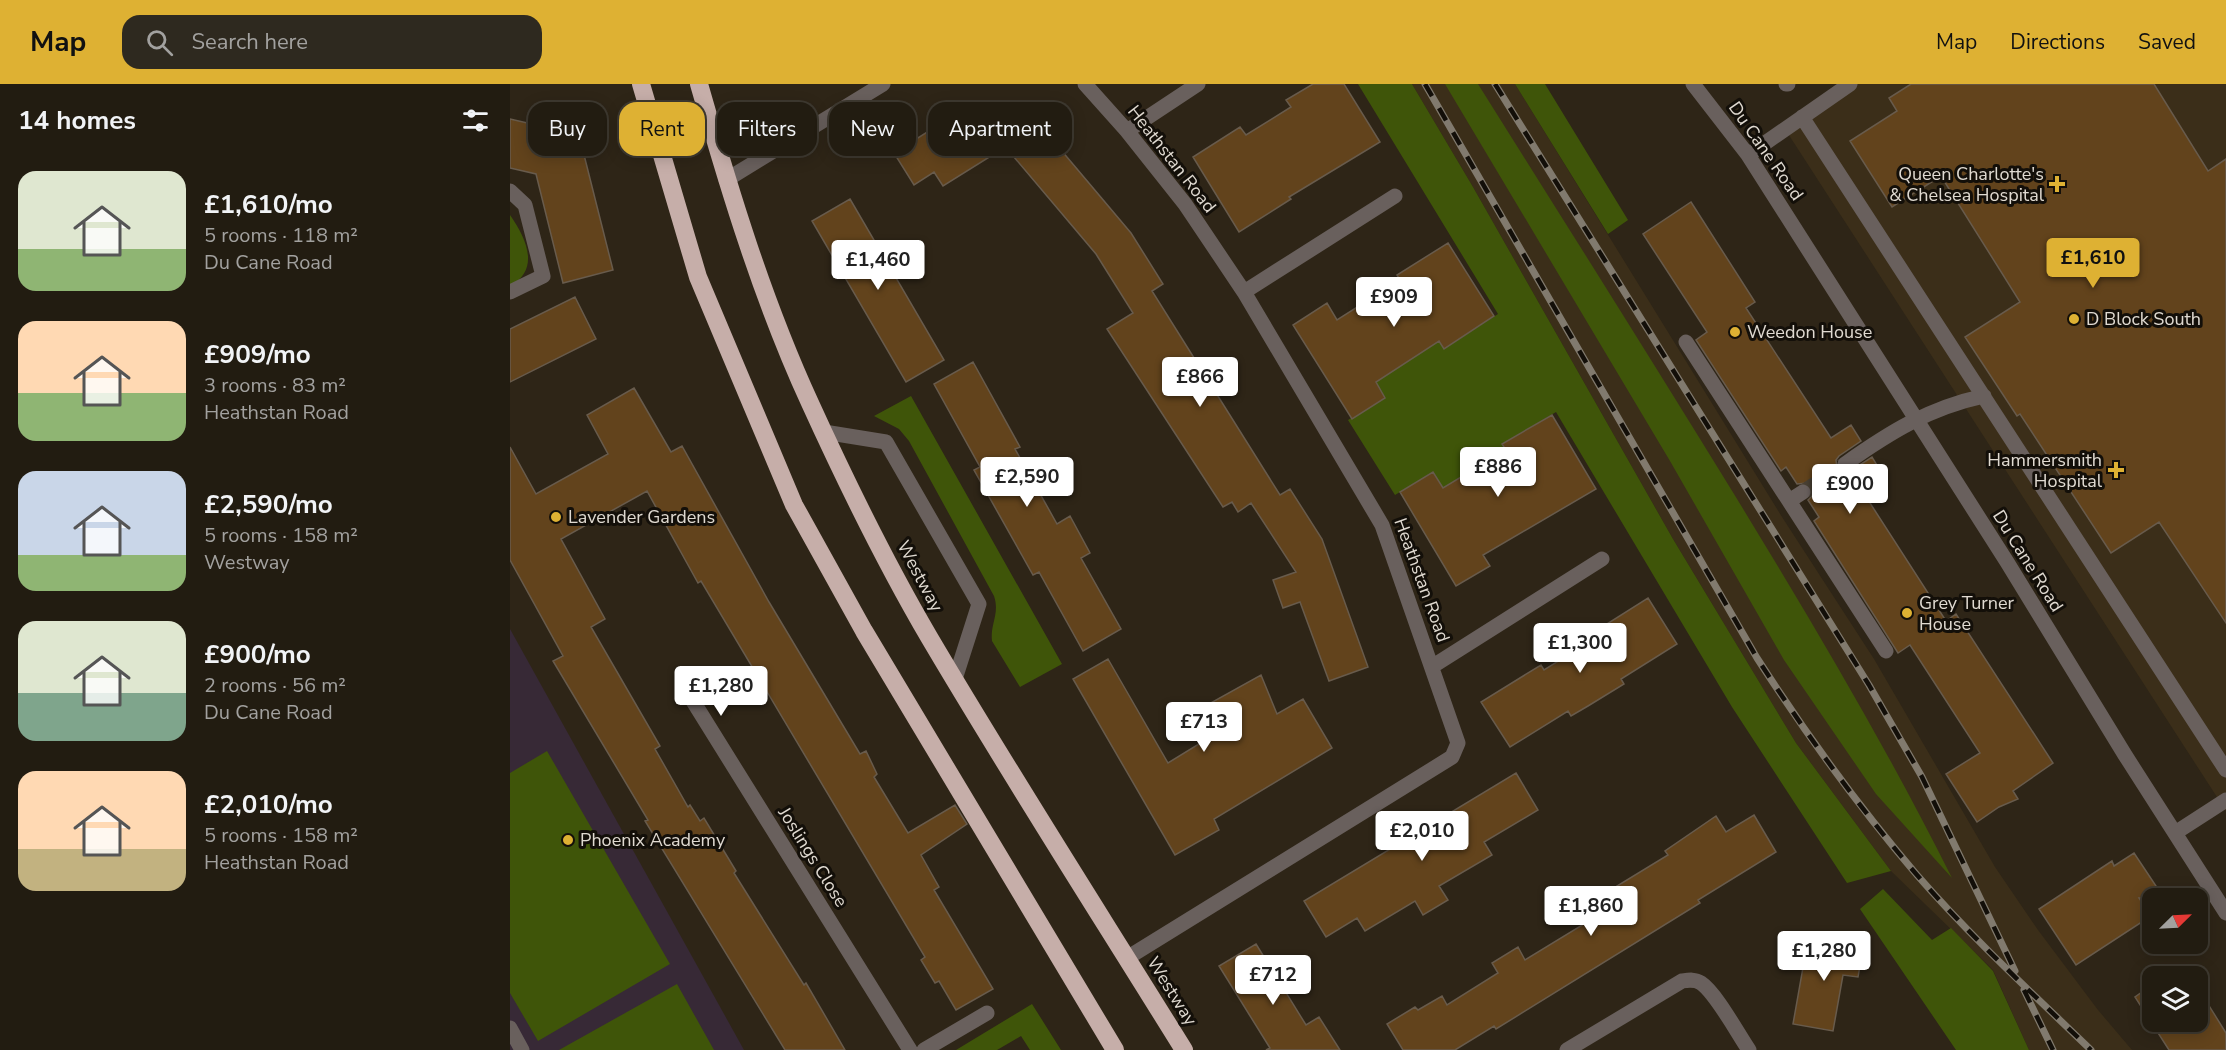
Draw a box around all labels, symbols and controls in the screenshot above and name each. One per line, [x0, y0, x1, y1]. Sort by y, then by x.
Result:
search box [122, 15, 542, 69]
text: Map [30, 23, 86, 61]
icon: search [143, 26, 176, 59]
text: Search here [191, 27, 308, 57]
text: Map [1936, 28, 1977, 56]
text: Directions [2010, 28, 2105, 56]
text: Saved [2138, 28, 2196, 56]
street label: Du Cane Road [1723, 97, 1809, 205]
street label: Heathstan Road [1122, 100, 1222, 218]
chip: Buy [528, 102, 607, 156]
chip: Rent [619, 102, 705, 156]
chip: Filters [717, 102, 817, 156]
chip: New [829, 102, 916, 156]
chip: Apartment [928, 102, 1072, 156]
text: 14 homes [18, 103, 136, 138]
icon: filters [459, 104, 492, 137]
place label: Queen Charlotte's & Chelsea Hospital [1889, 162, 2045, 207]
marker: Queen Charlotte's & Chelsea Hospital [2048, 175, 2066, 193]
text: £1,610/mo [204, 187, 333, 222]
icon: home [66, 195, 138, 267]
text: 5 rooms · 118 m² [204, 222, 358, 249]
pin: £1,610 [2044, 238, 2142, 289]
pin: £1,460 [829, 240, 927, 291]
text: £1,610 [2061, 244, 2125, 271]
text: £1,460 [846, 246, 910, 273]
text: Du Cane Road [204, 249, 333, 276]
pin: £909 [1358, 277, 1430, 328]
text: £909 [1370, 283, 1418, 310]
place label: D Block South [2086, 307, 2201, 331]
marker: D Block South [2067, 312, 2081, 326]
place label: Weedon House [1747, 320, 1872, 344]
marker: Weedon House [1728, 325, 1742, 339]
text: £909/mo [204, 337, 311, 372]
icon: home [66, 345, 138, 417]
pin: £866 [1164, 357, 1236, 408]
text: £866 [1176, 363, 1224, 390]
text: 3 rooms · 83 m² [204, 372, 346, 399]
text: Heathstan Road [204, 399, 349, 426]
pin: £886 [1462, 447, 1534, 498]
place label: Hammersmith Hospital [1987, 448, 2103, 493]
text: £886 [1474, 453, 1522, 480]
pin: £2,590 [978, 457, 1076, 508]
marker: Hammersmith Hospital [2107, 461, 2125, 479]
text: £2,590 [995, 463, 1059, 490]
pin: £900 [1814, 464, 1886, 515]
text: £900 [1826, 470, 1874, 497]
text: £2,590/mo [204, 487, 333, 522]
icon: home [66, 495, 138, 567]
place label: Lavender Gardens [568, 505, 715, 529]
street label: Du Cane Road [1987, 506, 2069, 616]
marker: Lavender Gardens [549, 510, 563, 524]
street label: Heathstan Road [1388, 515, 1456, 645]
text: 5 rooms · 158 m² [204, 522, 358, 549]
street label: Westway [891, 536, 949, 616]
text: Westway [204, 549, 290, 576]
place label: Grey Turner House [1919, 591, 2015, 636]
marker: Grey Turner House [1900, 606, 1914, 620]
pin: £1,300 [1531, 623, 1629, 674]
text: £1,300 [1548, 629, 1612, 656]
text: £900/mo [204, 637, 311, 672]
icon: home [66, 645, 138, 717]
pin: £1,280 [672, 666, 770, 717]
text: 2 rooms · 56 m² [204, 672, 346, 699]
text: £1,280 [689, 672, 753, 699]
text: Du Cane Road [204, 699, 333, 726]
pin: £713 [1168, 702, 1240, 753]
text: £713 [1180, 708, 1228, 735]
text: £2,010/mo [204, 787, 333, 822]
icon: home [66, 795, 138, 867]
street label: Joslings Close [772, 802, 853, 912]
pin: £2,010 [1373, 811, 1471, 862]
text: £2,010 [1390, 817, 1454, 844]
text: 5 rooms · 158 m² [204, 822, 358, 849]
place label: Phoenix Academy [580, 828, 726, 852]
marker: Phoenix Academy [561, 833, 575, 847]
text: Heathstan Road [204, 849, 349, 876]
pin: £1,860 [1542, 886, 1640, 937]
north arrow [2142, 888, 2208, 954]
map controls [2142, 888, 2208, 1032]
text: £1,860 [1559, 892, 1623, 919]
pin: £1,280 [1775, 931, 1873, 982]
text: £1,280 [1792, 937, 1856, 964]
street label: Westway [1141, 952, 1203, 1031]
pin: £712 [1237, 955, 1309, 1006]
text: £712 [1249, 961, 1297, 988]
button: layers [2142, 966, 2208, 1032]

